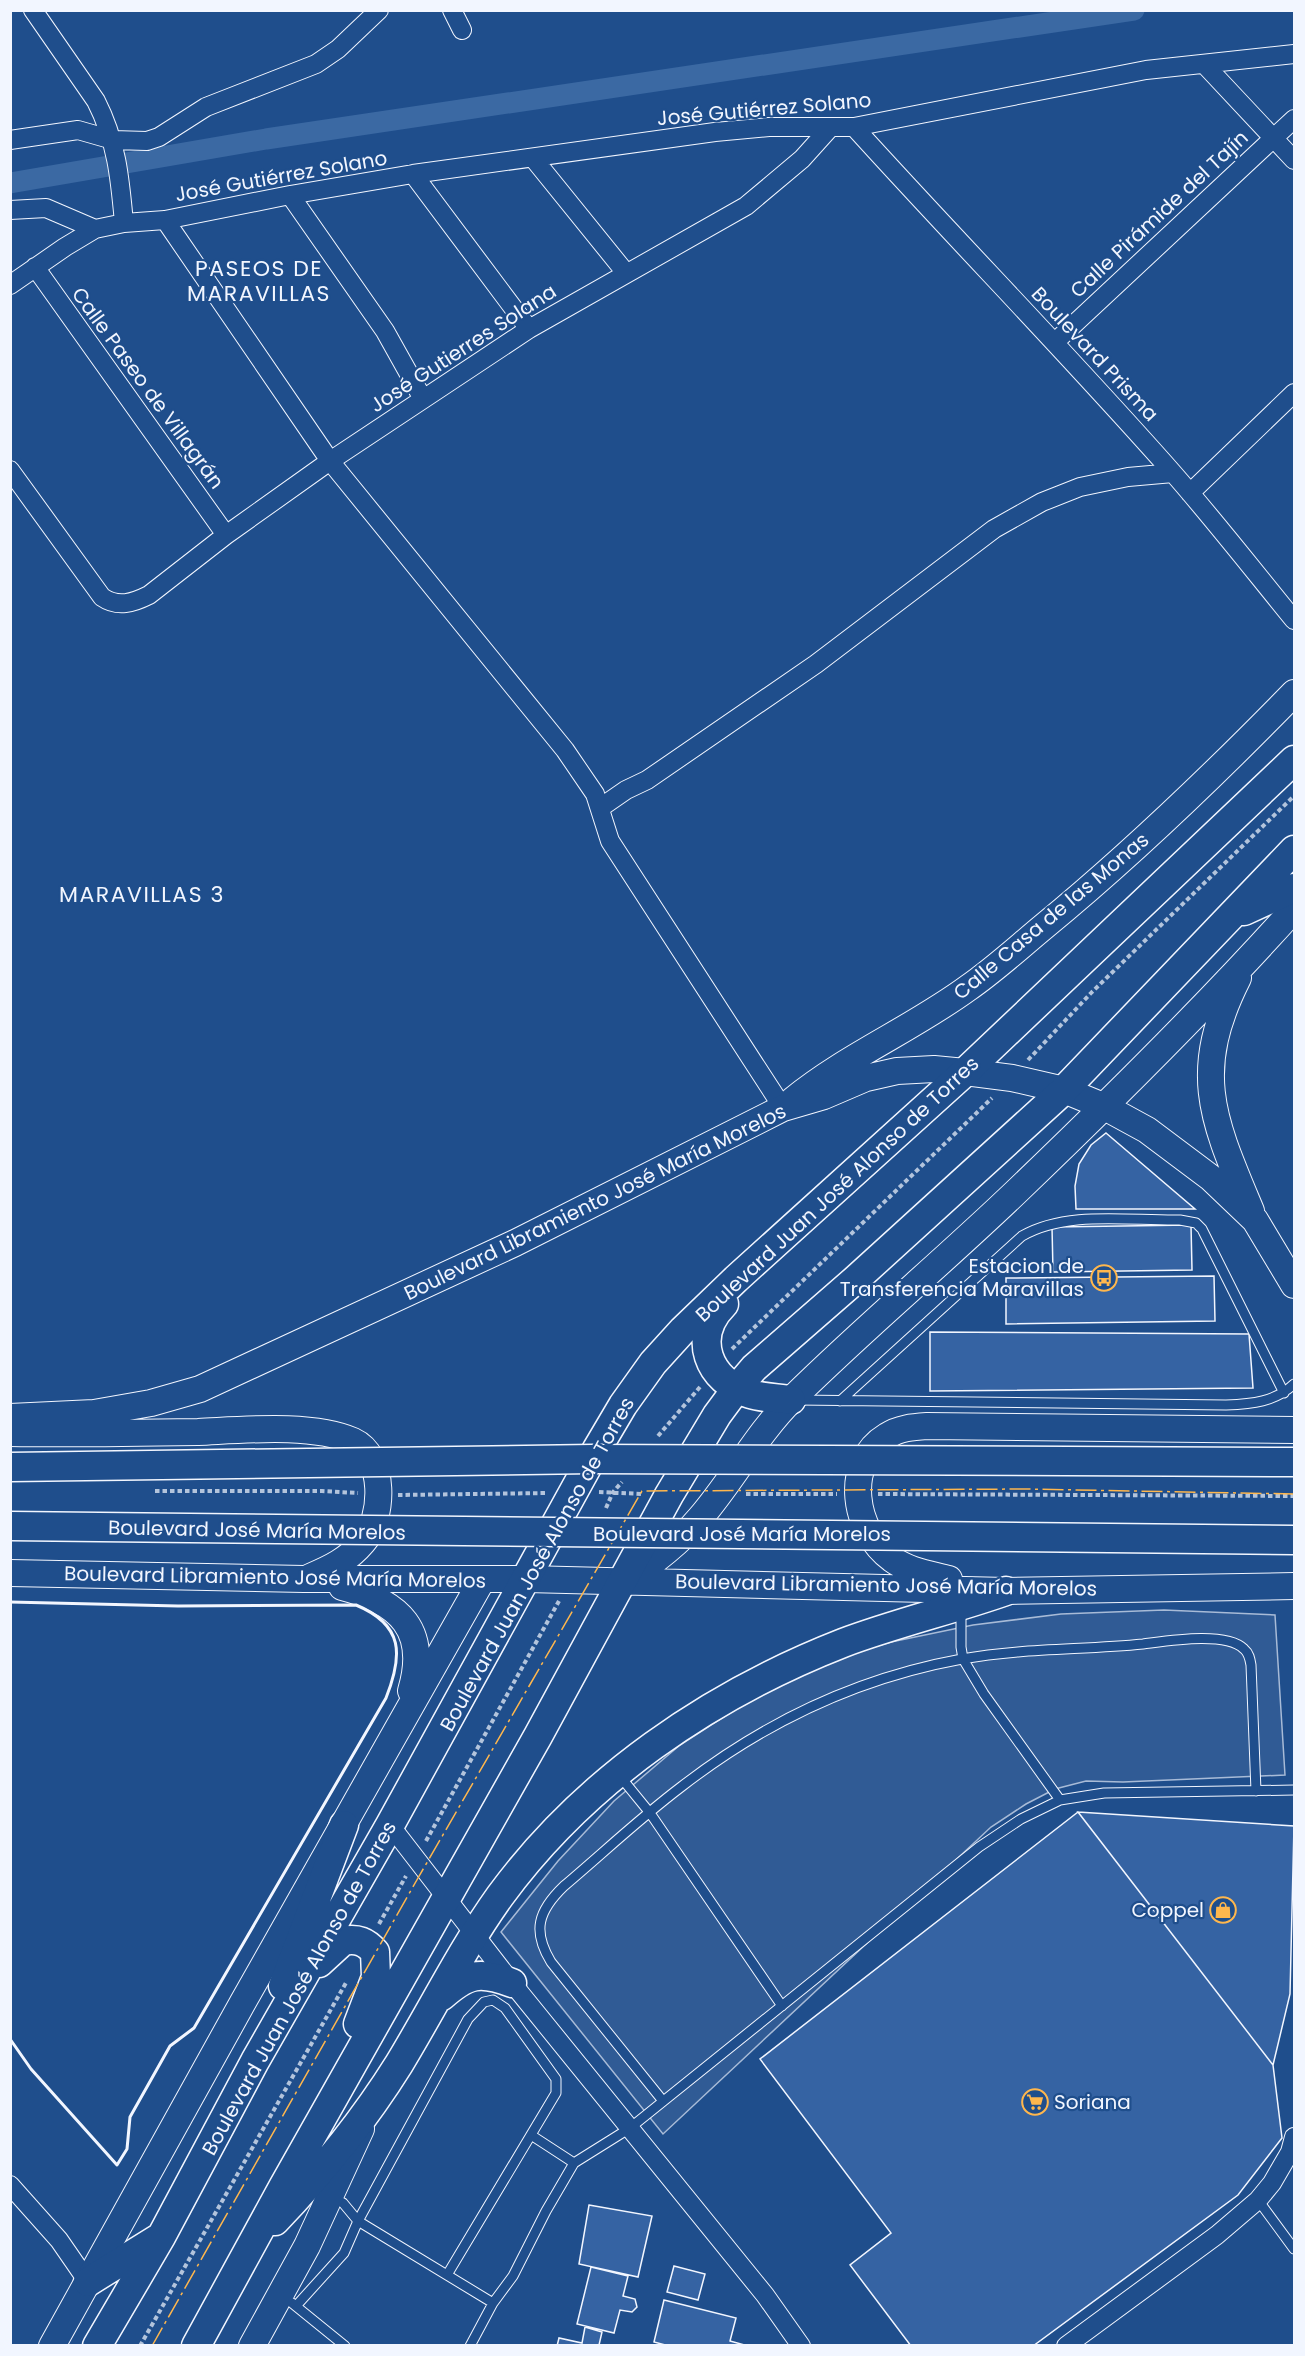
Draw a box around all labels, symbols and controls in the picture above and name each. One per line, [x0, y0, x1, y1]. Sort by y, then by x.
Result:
street label: José Gutiérrez Solano [656, 86, 872, 132]
street label: Calle Pirámide del Tajín [1064, 124, 1254, 304]
street label: José Gutiérrez Solano [173, 144, 389, 208]
district label: PASEOS DE MARAVILLAS [187, 253, 331, 309]
street label: José Gutierres Solana [364, 277, 562, 419]
street label: Calle Paseo de Villagrán [65, 281, 231, 495]
street label: Boulevard Prisma [1025, 281, 1165, 427]
street label: Calle Casa de las Monas [947, 826, 1155, 1006]
district label: MARAVILLAS 3 [59, 879, 225, 910]
street label: Boulevard Juan José Alonso de Torres [689, 1050, 985, 1328]
street label: Boulevard Libramiento José María Morelos [399, 1097, 791, 1307]
place label: Estacion de Transferencia Maravillas [840, 1252, 1084, 1303]
bus stop icon: Estacion de Transferencia Maravillas [1089, 1263, 1119, 1293]
street label: Boulevard Juan José Alonso de Torres [433, 1392, 641, 1736]
street label: Boulevard José María Morelos [108, 1513, 406, 1547]
street label: Boulevard José María Morelos [593, 1520, 891, 1548]
street label: Boulevard Libramiento José María Morelos [64, 1559, 486, 1595]
street label: Boulevard Libramiento José María Morelos [675, 1567, 1097, 1603]
street label: Boulevard Juan José Alonso de Torres [195, 1816, 403, 2160]
shop icon: Coppel [1208, 1895, 1238, 1925]
place label: Coppel [1131, 1896, 1204, 1924]
supermarket icon: Soriana [1020, 2087, 1050, 2117]
place label: Soriana [1054, 2088, 1131, 2116]

